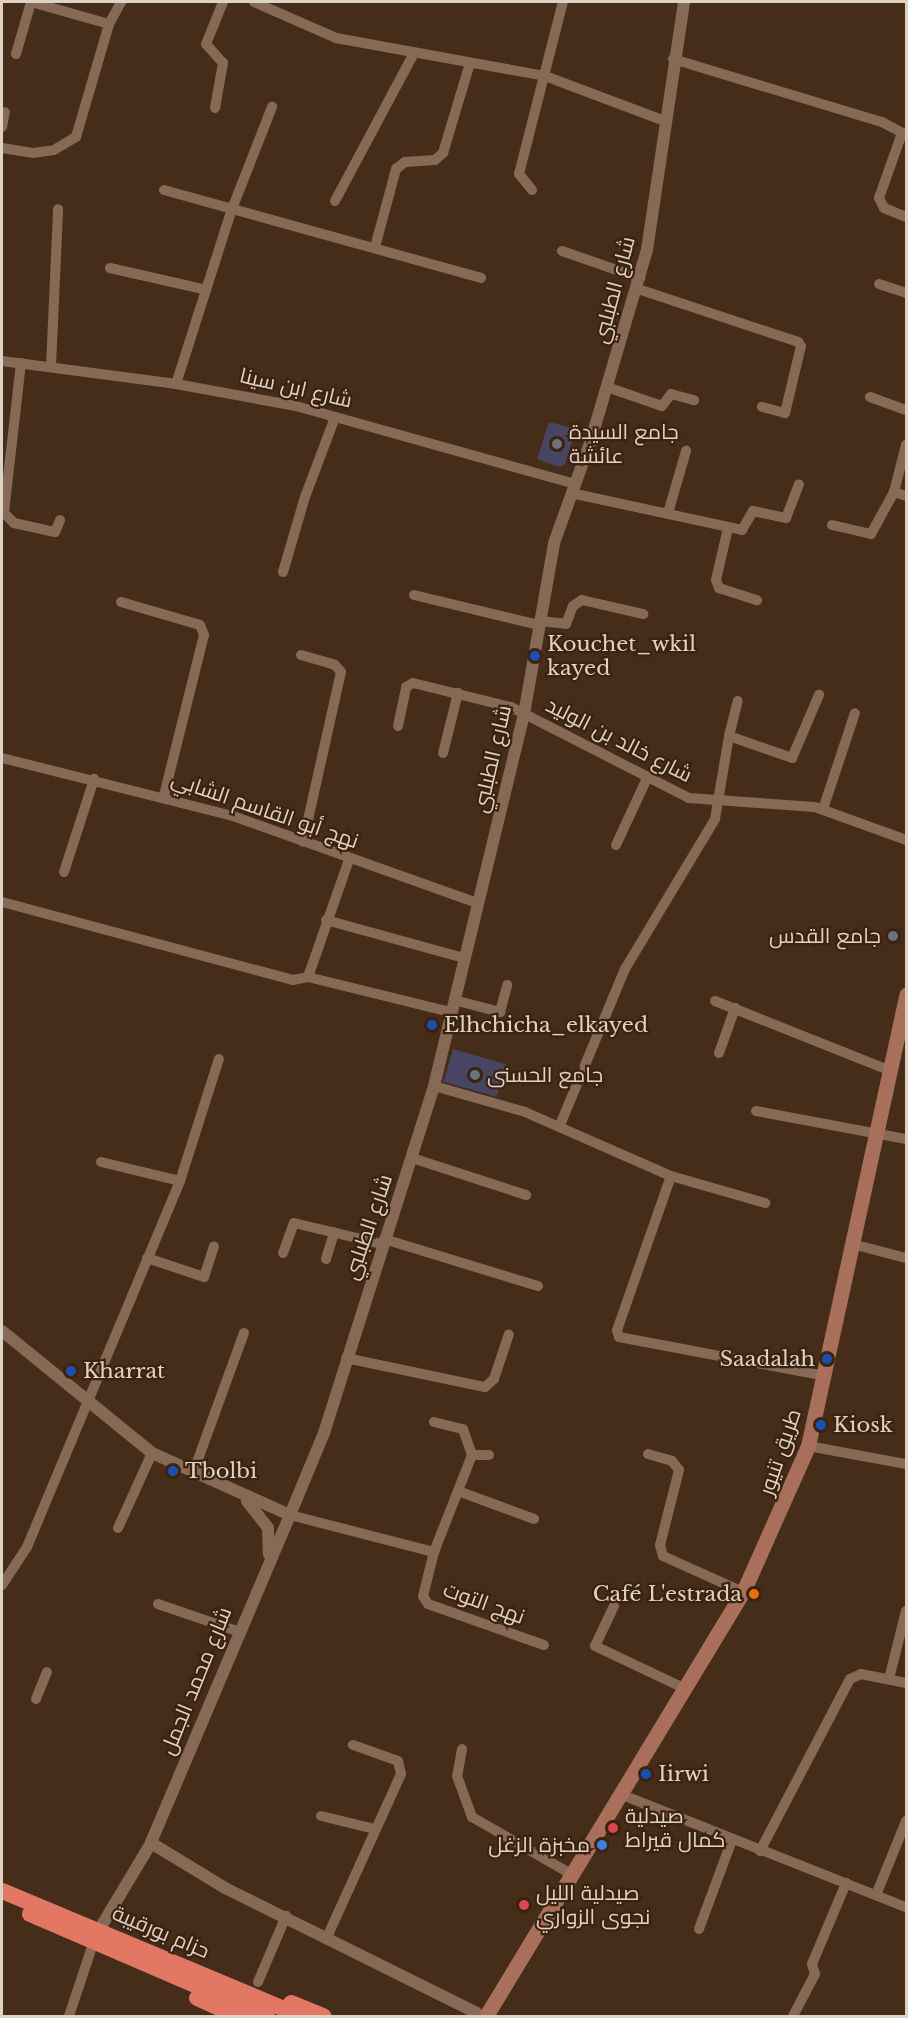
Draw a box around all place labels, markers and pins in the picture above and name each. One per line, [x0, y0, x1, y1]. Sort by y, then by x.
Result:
place label: جامع السيدة عائشة [569, 419, 679, 469]
marker: جامع السيدة عائشة [550, 437, 564, 451]
place label: Kouchet_wkil kayed [547, 631, 696, 681]
marker: Kouchet_wkil kayed [528, 649, 542, 663]
place label: جامع القدس [769, 923, 881, 949]
marker: جامع القدس [886, 929, 900, 943]
place label: Elhchicha_elkayed [444, 1012, 648, 1038]
marker: Elhchicha_elkayed [425, 1018, 439, 1032]
place label: جامع الحسنى [487, 1062, 603, 1088]
marker: جامع الحسنى [468, 1068, 482, 1082]
place label: Saadalah [719, 1346, 815, 1372]
marker: Saadalah [820, 1352, 834, 1366]
place label: Kharrat [83, 1358, 165, 1384]
marker: Kharrat [64, 1364, 78, 1378]
place label: Kiosk [833, 1412, 893, 1438]
marker: Kiosk [814, 1418, 828, 1432]
place label: Tbolbi [185, 1458, 257, 1484]
marker: Tbolbi [166, 1464, 180, 1478]
place label: Café L'estrada [593, 1581, 742, 1607]
marker: Café L'estrada [747, 1587, 761, 1601]
place label: Iirwi [658, 1761, 709, 1787]
marker: Iirwi [639, 1767, 653, 1781]
place label: صيدلية كمال قيراط [625, 1803, 725, 1853]
marker: صيدلية كمال قيراط [606, 1821, 620, 1835]
place label: مخبزة الزغل [488, 1832, 590, 1858]
marker: مخبزة الزغل [595, 1838, 609, 1852]
place label: صيدلية الليل نجوى الزواري [536, 1880, 650, 1930]
marker: صيدلية الليل نجوى الزواري [517, 1898, 531, 1912]

